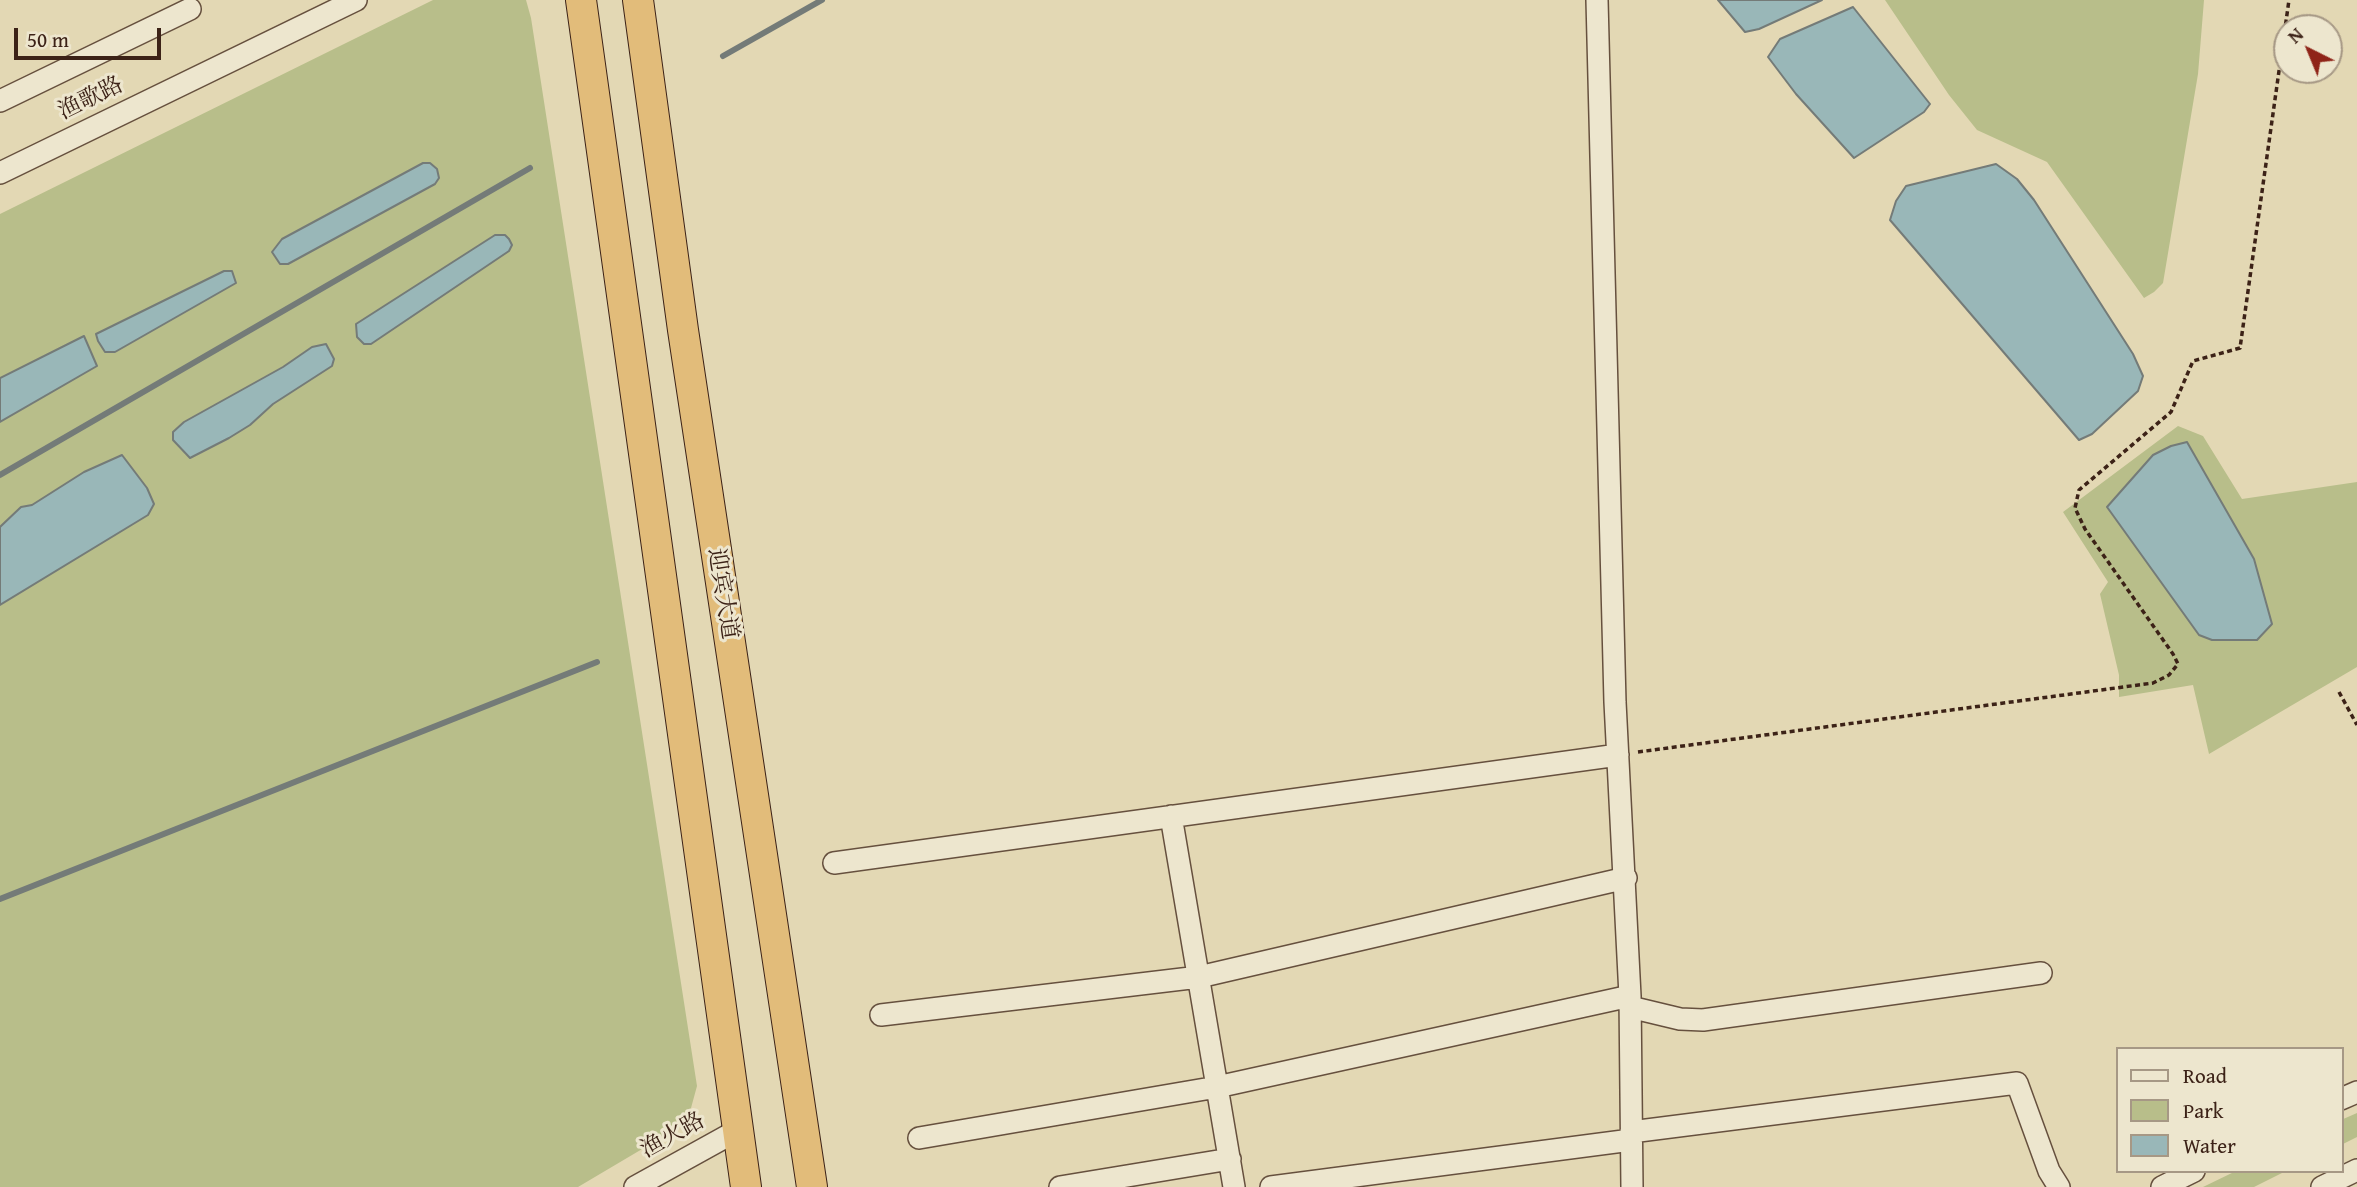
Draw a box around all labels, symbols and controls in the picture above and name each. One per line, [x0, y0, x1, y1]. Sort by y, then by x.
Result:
scale bar [18, 14, 164, 58]
north arrow [2273, 14, 2343, 84]
text: N [2281, 21, 2309, 50]
text: 50 m [27, 24, 69, 55]
street label: 渔歌路 [54, 71, 128, 127]
street label: 迎宾大道 [701, 546, 743, 642]
legend [2116, 1047, 2343, 1173]
text: Road [2183, 1060, 2227, 1091]
text: Park [2183, 1095, 2224, 1126]
street label: 渔火路 [636, 1107, 710, 1165]
text: Water [2183, 1130, 2236, 1161]

